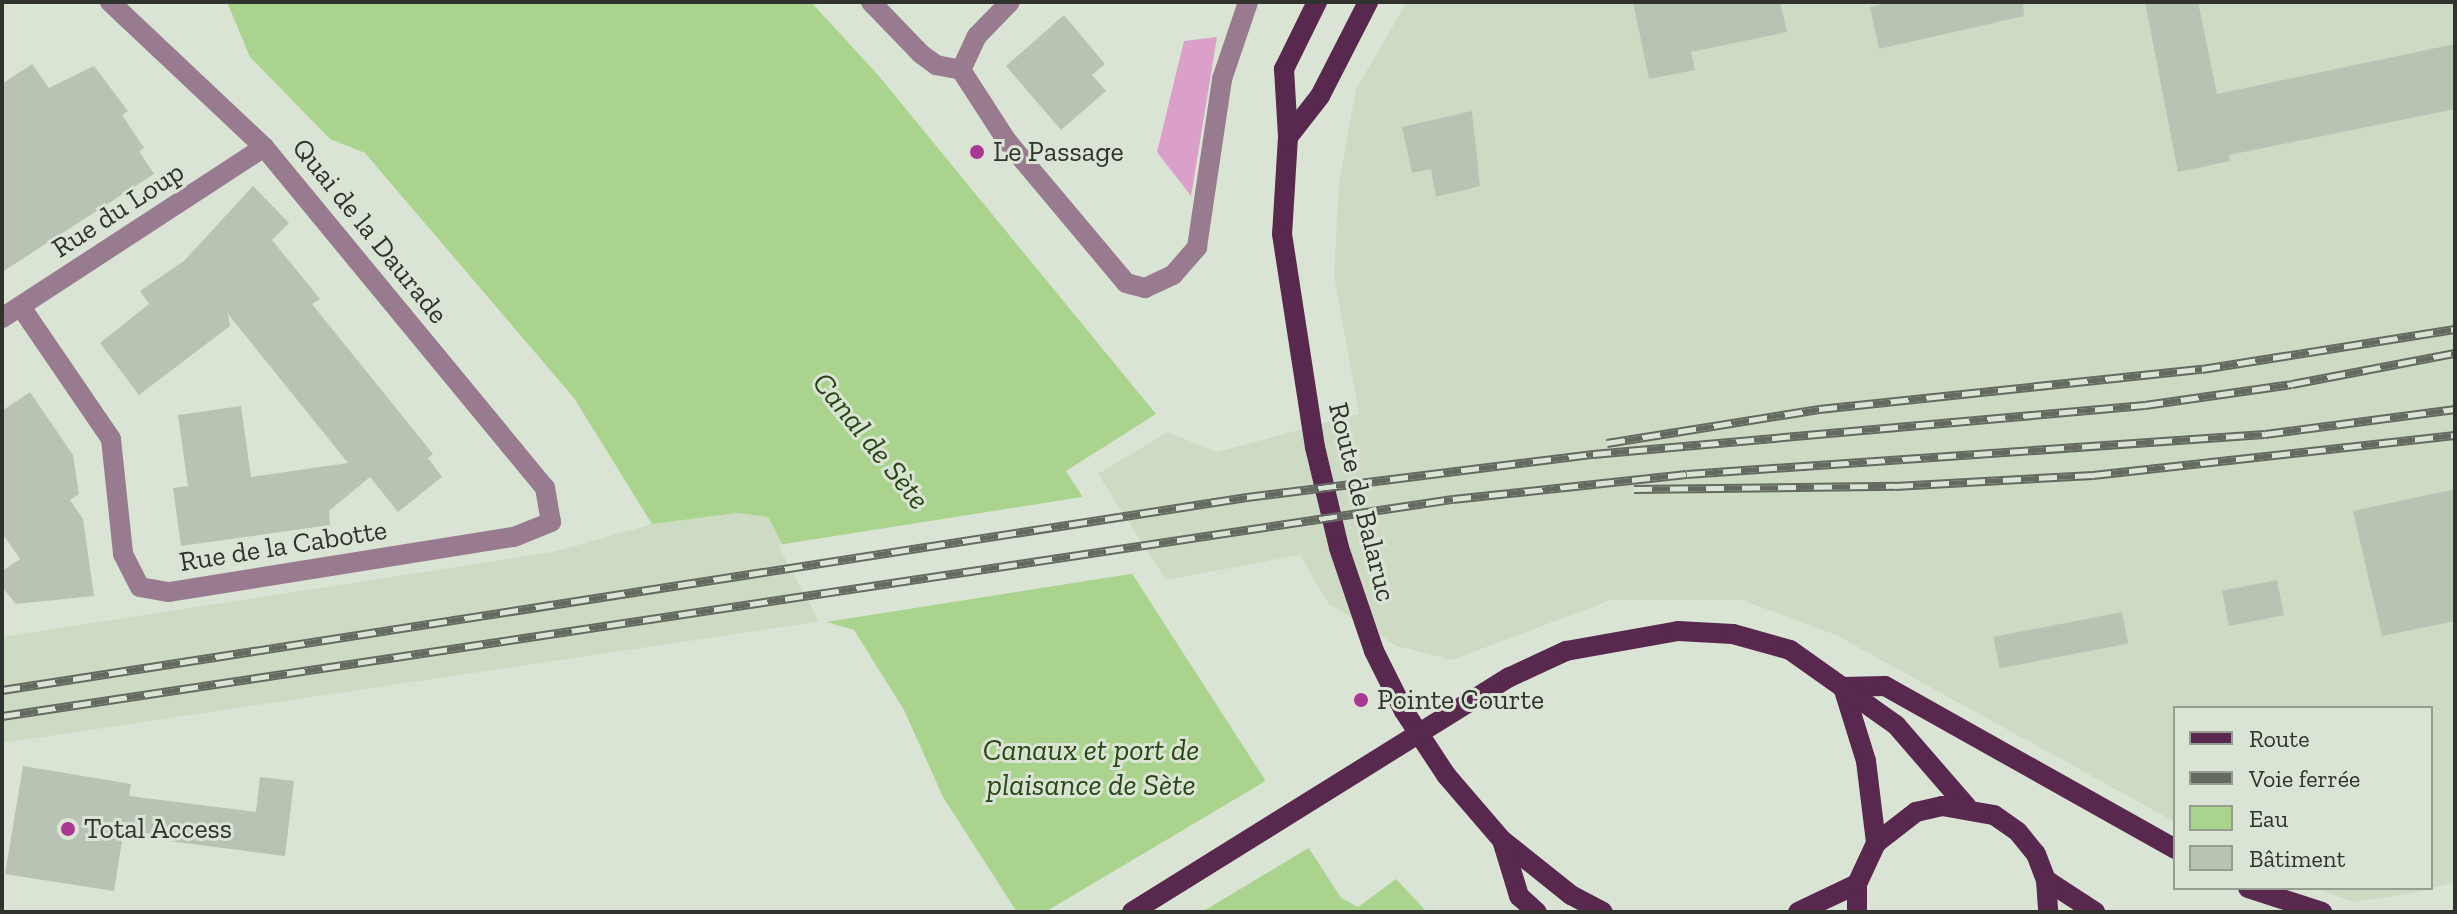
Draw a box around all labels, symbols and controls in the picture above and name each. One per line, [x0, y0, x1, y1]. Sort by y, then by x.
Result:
street label: Quai de la Daurade [285, 131, 455, 331]
place label: Le Passage [993, 135, 1124, 169]
marker: Le Passage [968, 143, 986, 161]
street label: Rue du Loup [46, 155, 190, 265]
water label: Canal de Sète [805, 365, 937, 517]
street label: Route de Balaruc [1321, 399, 1403, 605]
street label: Rue de la Cabotte [177, 513, 389, 579]
place label: Pointe Courte [1377, 683, 1544, 717]
marker: Pointe Courte [1352, 691, 1370, 709]
legend [2173, 706, 2433, 890]
text: Route [2249, 724, 2309, 753]
water label: Canaux et port de plaisance de Sète [982, 732, 1200, 802]
text: Voie ferrée [2249, 764, 2360, 793]
text: Eau [2249, 804, 2288, 833]
place label: Total Access [84, 812, 233, 846]
marker: Total Access [59, 820, 77, 838]
text: Bâtiment [2249, 844, 2345, 873]

